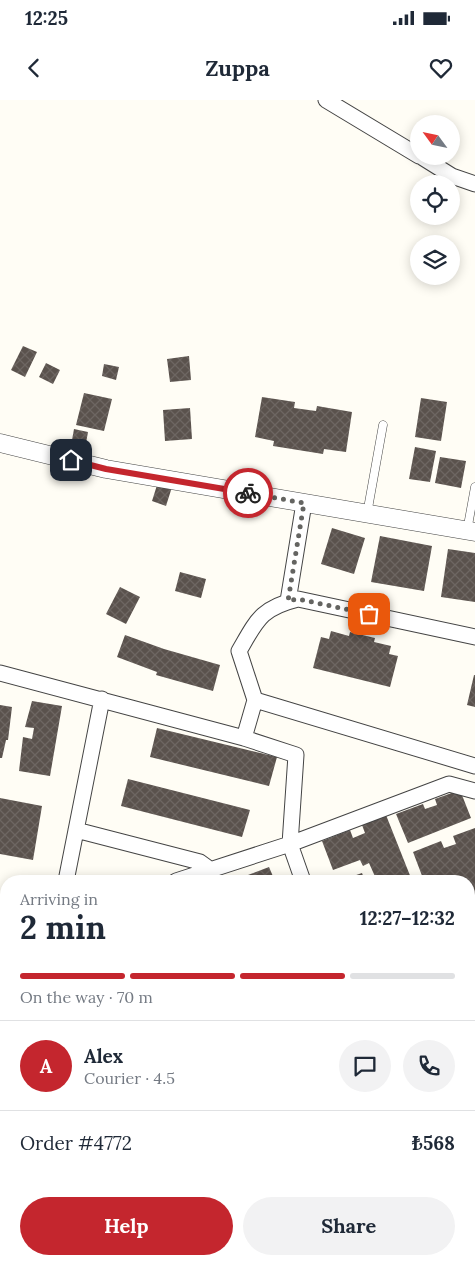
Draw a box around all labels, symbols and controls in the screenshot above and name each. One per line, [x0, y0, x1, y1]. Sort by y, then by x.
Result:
text: 12:25 [25, 6, 68, 30]
icon: back [20, 54, 48, 82]
text: Zuppa [205, 54, 270, 82]
icon: heart [427, 54, 455, 82]
north arrow [410, 115, 460, 165]
map controls [410, 115, 460, 285]
button: locate [410, 175, 460, 225]
button: layers [410, 235, 460, 285]
pin [50, 439, 92, 481]
icon: home [57, 446, 85, 474]
courier [223, 468, 273, 518]
icon: bike [234, 479, 262, 507]
pin [348, 593, 390, 635]
icon: bag [355, 600, 383, 628]
text: Arriving in [20, 889, 98, 909]
text: 12:27–12:32 [360, 906, 455, 930]
text: 2 min [20, 907, 106, 948]
text: On the way · 70 m [20, 987, 153, 1007]
button: chat [339, 1040, 391, 1092]
button: phone [403, 1040, 455, 1092]
text: Alex [84, 1044, 123, 1068]
text: A [40, 1054, 52, 1078]
text: Courier · 4.5 [84, 1068, 175, 1088]
text: Order #4772 [20, 1131, 132, 1155]
text: ₺568 [412, 1131, 455, 1155]
button: Help [20, 1197, 233, 1255]
button: Share [243, 1197, 455, 1255]

